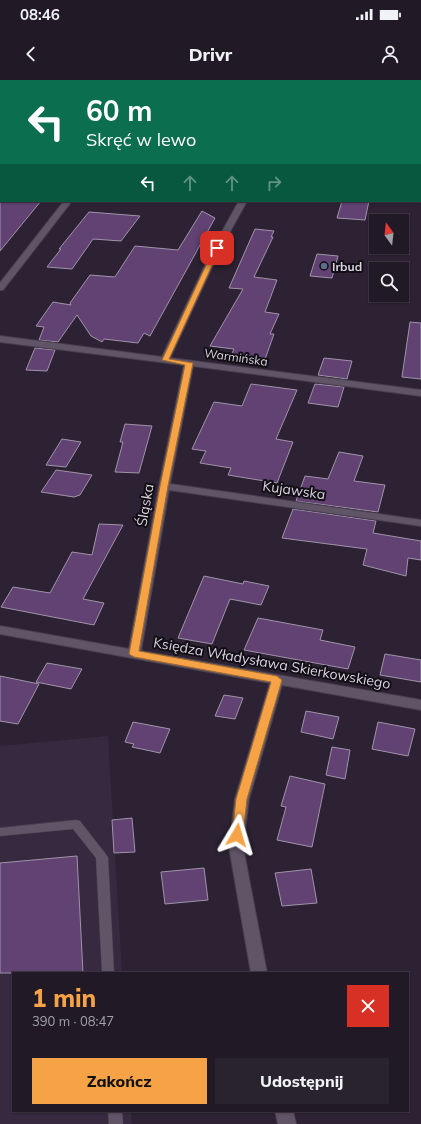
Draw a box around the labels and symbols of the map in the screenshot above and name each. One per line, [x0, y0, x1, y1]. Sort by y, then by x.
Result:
north arrow [369, 214, 409, 254]
pin [200, 231, 234, 265]
place label: Irbud [332, 259, 362, 274]
marker: Irbud [319, 261, 329, 271]
street label: Warmińska [203, 345, 269, 369]
street label: Kujawska [262, 477, 326, 503]
street label: Śląska [132, 482, 158, 528]
street label: Księdza Władysława Skierkowskiego [152, 633, 392, 693]
position arrow [216, 814, 258, 856]

